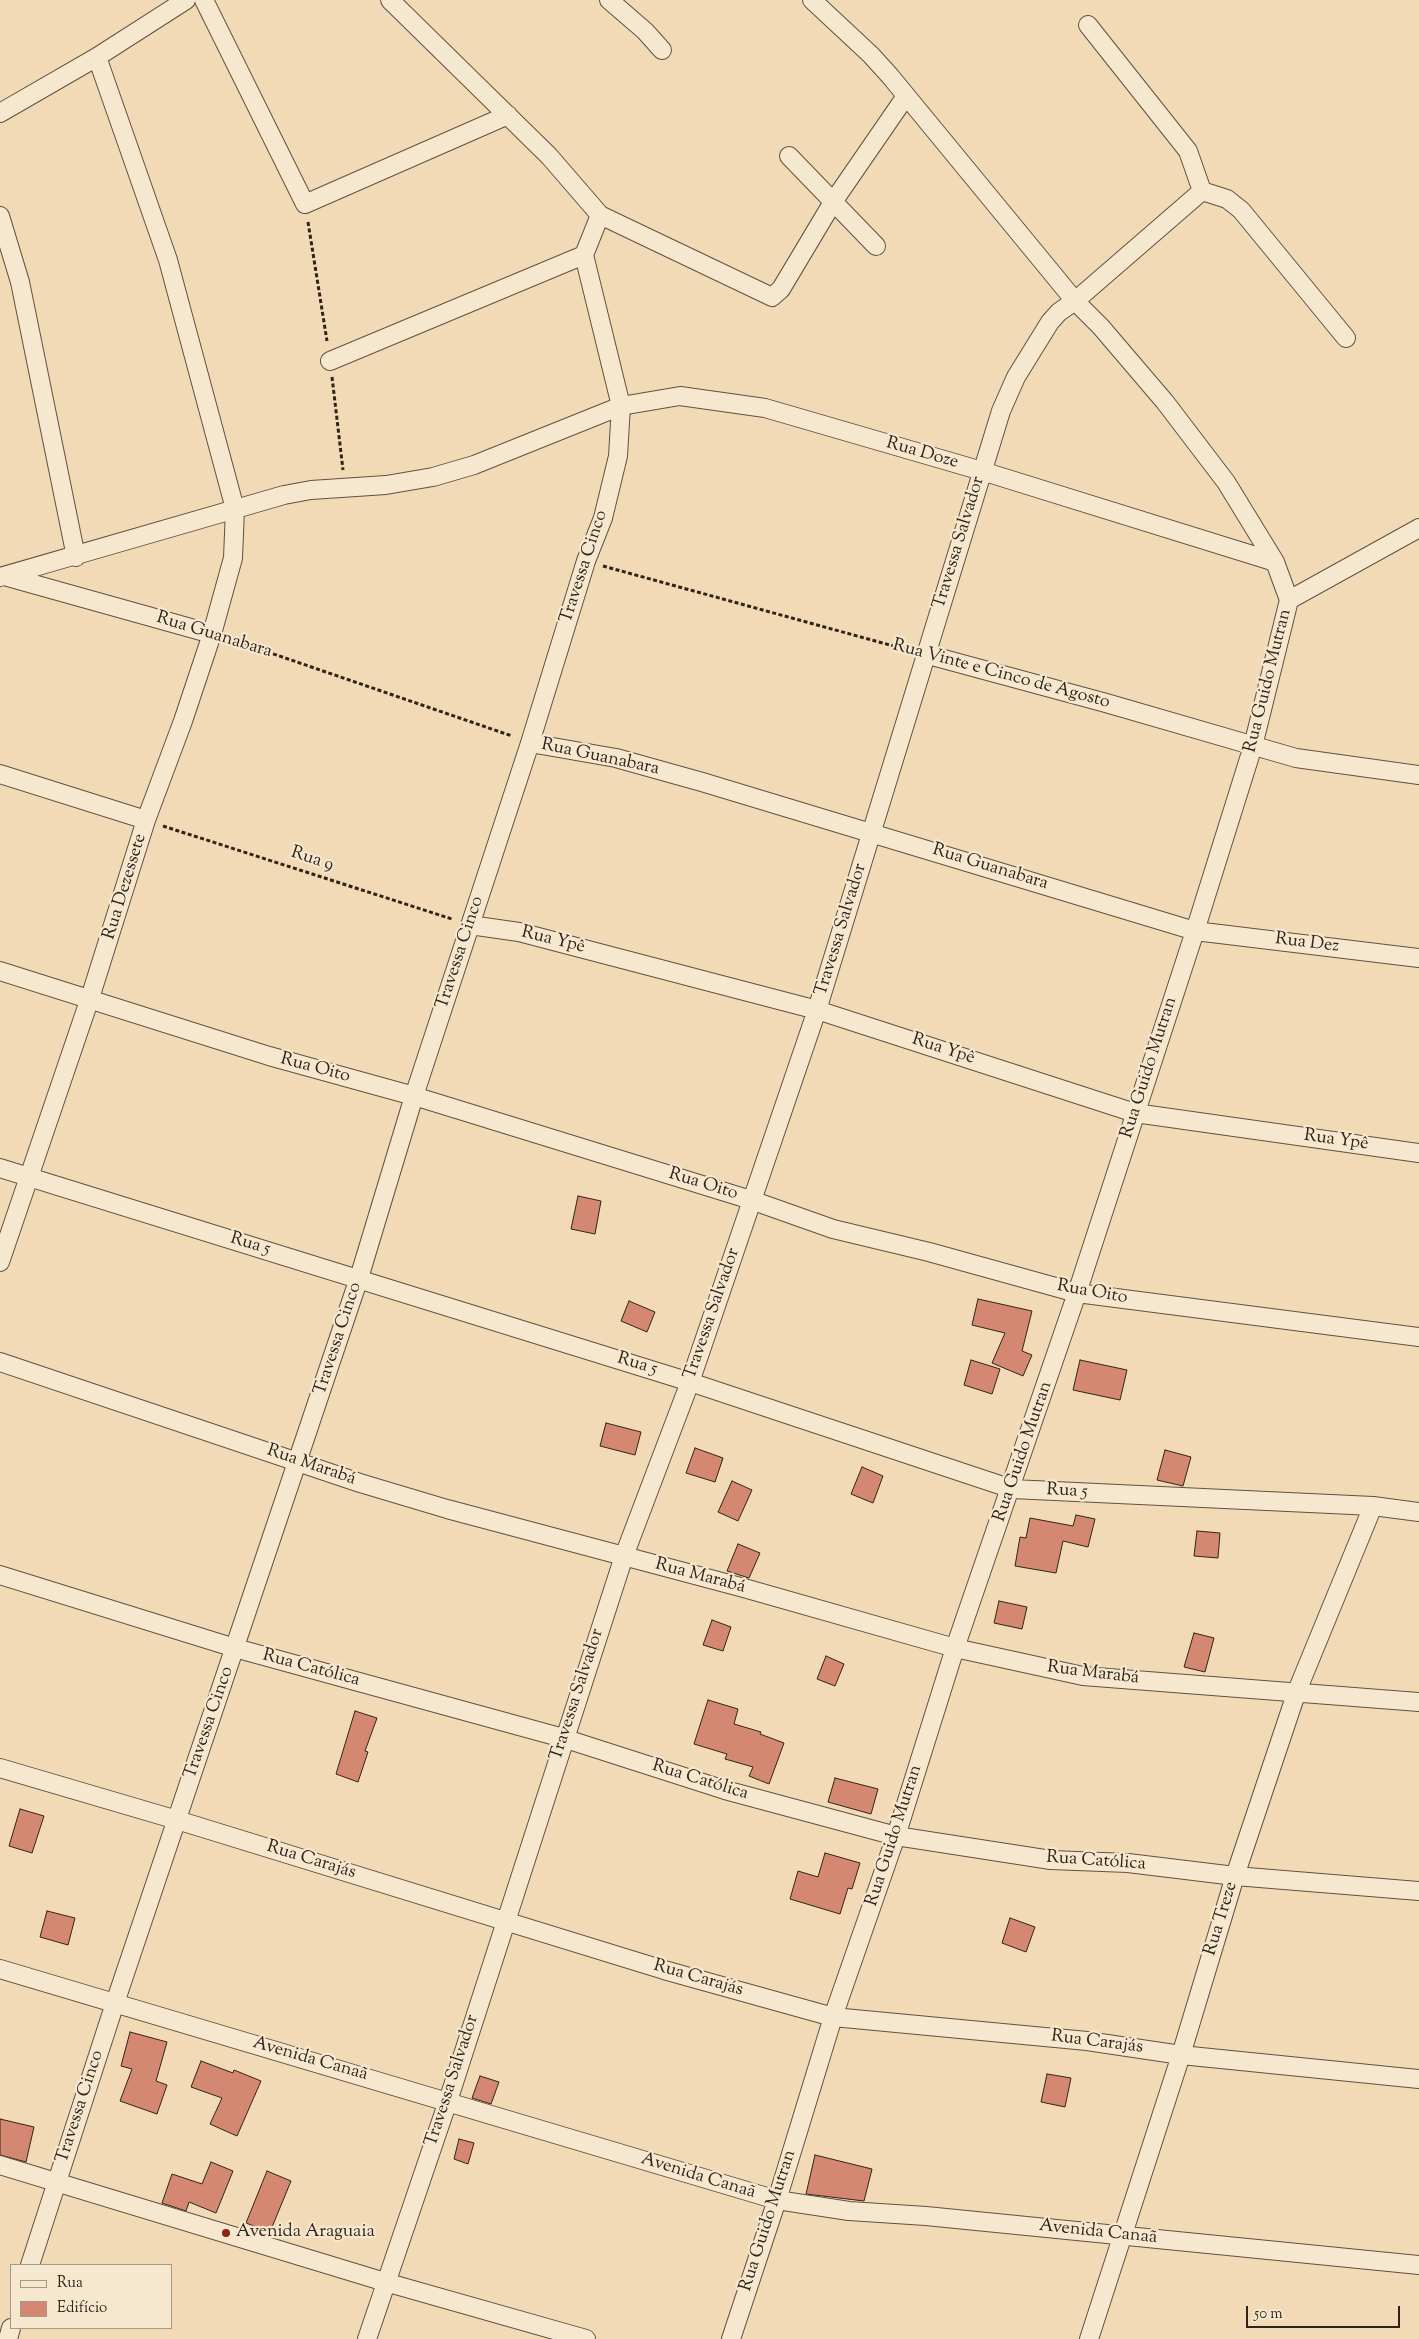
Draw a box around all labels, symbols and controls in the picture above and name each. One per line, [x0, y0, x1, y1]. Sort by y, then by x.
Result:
street label: Rua Doze [883, 433, 961, 475]
street label: Travessa Salvador [930, 474, 990, 612]
street label: Travessa Cinco [557, 508, 613, 626]
street label: Rua Guido Mutran [1241, 607, 1297, 755]
street label: Rua Guanabara [153, 608, 275, 664]
street label: Rua Vinte e Cinco de Agosto [890, 636, 1112, 714]
street label: Rua Guanabara [539, 735, 661, 781]
street label: Rua Dezessete [100, 831, 152, 943]
street label: Rua Guanabara [929, 840, 1051, 896]
street label: Rua 9 [288, 843, 336, 877]
street label: Travessa Salvador [812, 861, 872, 999]
street label: Travessa Cinco [433, 894, 489, 1012]
street label: Rua Ypê [519, 923, 587, 959]
street label: Rua Dez [1274, 929, 1340, 959]
street label: Rua Guido Mutran [1117, 995, 1183, 1141]
street label: Rua Ypê [909, 1030, 977, 1070]
street label: Rua Oito [278, 1049, 352, 1089]
street label: Rua Ypê [1302, 1126, 1370, 1156]
street label: Rua Oito [666, 1164, 740, 1206]
street label: Rua 5 [227, 1229, 273, 1261]
street label: Travessa Salvador [680, 1246, 746, 1382]
street label: Rua Oito [1055, 1276, 1129, 1310]
street label: Travessa Cinco [311, 1280, 367, 1398]
street label: Rua 5 [614, 1349, 660, 1381]
street label: Rua Guido Mutran [990, 1379, 1058, 1525]
street label: Rua Marabá [264, 1441, 358, 1491]
street label: Rua 5 [1046, 1480, 1088, 1504]
street label: Rua Marabá [653, 1555, 747, 1599]
street label: Travessa Salvador [547, 1626, 609, 1764]
street label: Rua Católica [260, 1646, 362, 1692]
street label: Rua Marabá [1046, 1658, 1140, 1690]
street label: Travessa Cinco [181, 1664, 239, 1782]
street label: Rua Católica [649, 1756, 751, 1806]
street label: Rua Guido Mutran [862, 1763, 928, 1909]
street label: Rua Carajás [264, 1837, 358, 1885]
street label: Rua Católica [1046, 1848, 1146, 1876]
street label: Rua Treze [1201, 1879, 1243, 1959]
street label: Rua Carajás [651, 1956, 745, 2002]
street label: Travessa Salvador [422, 2012, 484, 2150]
street label: Rua Carajás [1050, 2027, 1144, 2059]
street label: Avenida Canaã [250, 2033, 370, 2087]
street label: Travessa Cinco [53, 2048, 109, 2166]
street label: Rua Guido Mutran [736, 2148, 802, 2294]
street label: Avenida Canaã [638, 2149, 758, 2205]
street label: Avenida Canaã [1038, 2216, 1158, 2250]
place label: Avenida Araguaia [236, 2222, 375, 2244]
marker: Avenida Araguaia [220, 2227, 232, 2239]
legend [10, 2264, 172, 2329]
text: Rua [57, 2273, 83, 2294]
scale bar [1249, 2296, 1403, 2328]
text: Edifício [57, 2298, 107, 2319]
text: 50 m [1254, 2304, 1283, 2325]

